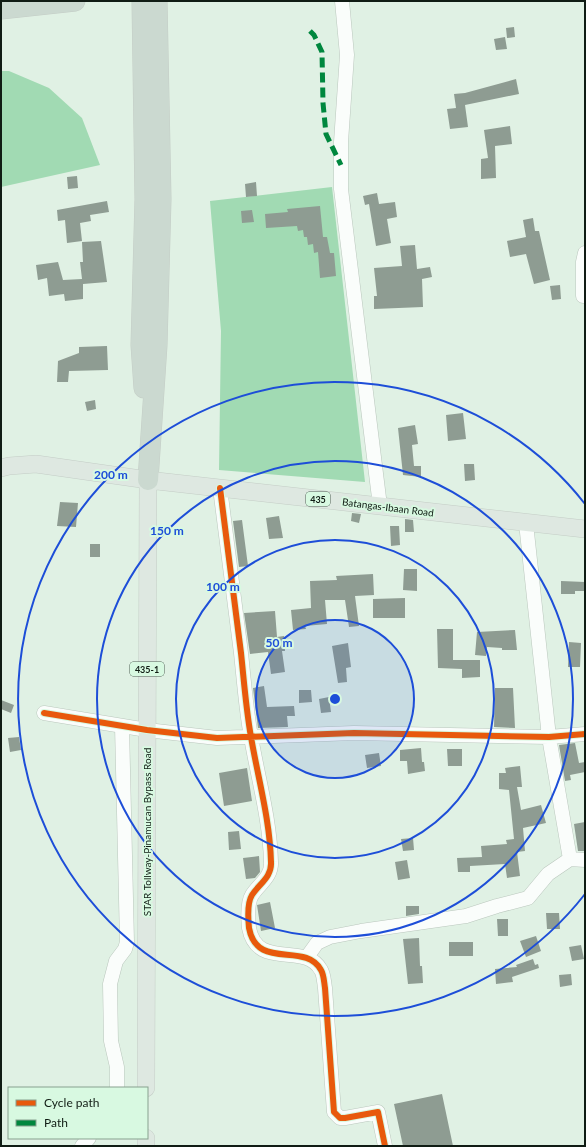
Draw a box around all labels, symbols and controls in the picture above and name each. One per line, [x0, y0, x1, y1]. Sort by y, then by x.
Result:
text: 200 m [94, 467, 128, 482]
road number: 435 [306, 492, 330, 506]
street label: Batangas-Ibaan Road [341, 495, 435, 519]
text: 150 m [150, 523, 184, 538]
text: 100 m [206, 579, 240, 594]
text: 50 m [266, 635, 292, 650]
road number: 435-1 [130, 662, 164, 676]
centre of rings [328, 692, 342, 706]
street label: STAR Tollway-Pinamucan Bypass Road [141, 748, 153, 916]
legend [8, 1087, 148, 1139]
text: Cycle path [44, 1095, 99, 1110]
text: Path [44, 1115, 68, 1130]

